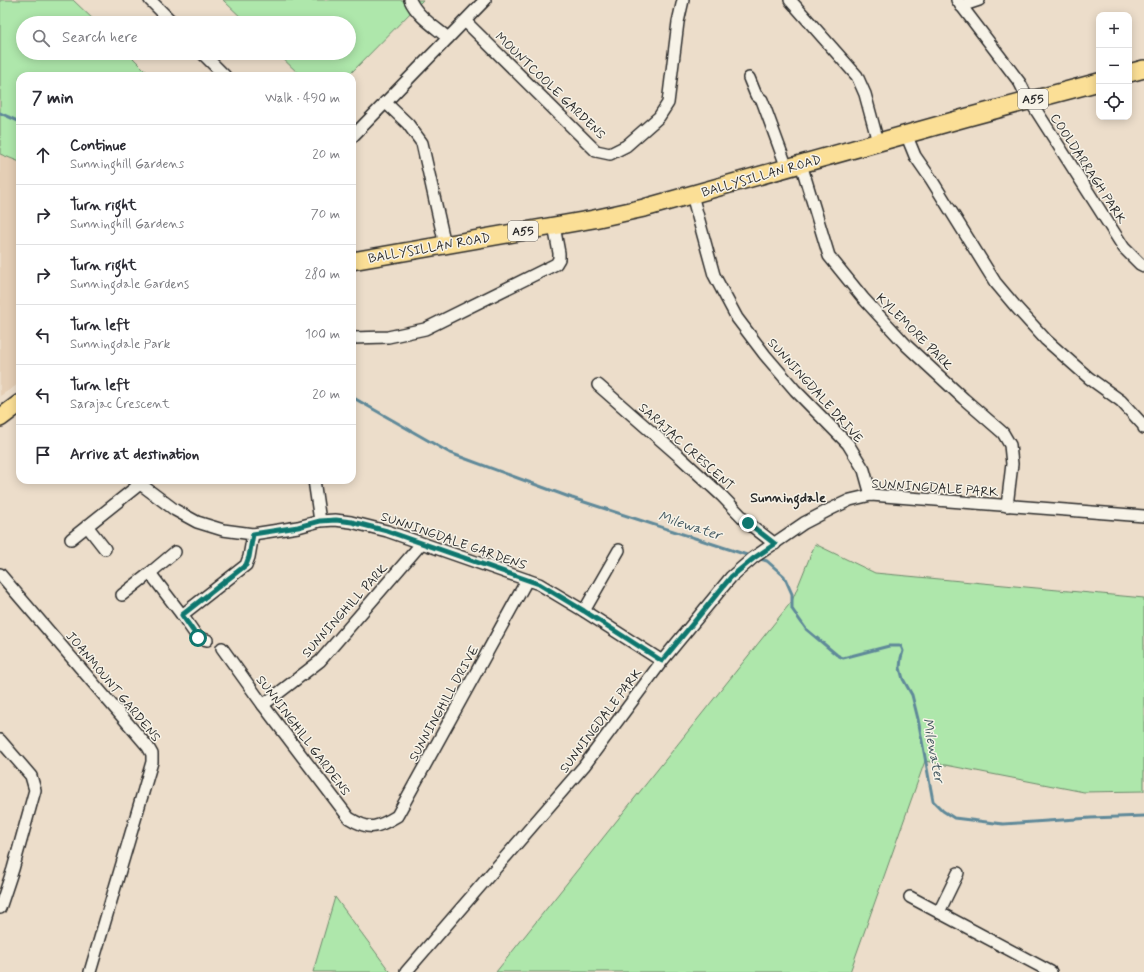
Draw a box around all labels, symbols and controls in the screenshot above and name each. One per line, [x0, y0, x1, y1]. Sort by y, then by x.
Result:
map controls [1096, 12, 1132, 120]
button: + [1096, 12, 1132, 48]
search box [16, 16, 356, 60]
icon: search [30, 27, 52, 49]
text: Search here [62, 28, 138, 48]
street label: MOUNTCOOLE GARDENS [491, 29, 609, 143]
button: − [1096, 48, 1132, 84]
button: locate [1096, 84, 1132, 120]
text: 7 min [32, 87, 74, 109]
road number: A55 [1018, 89, 1048, 109]
text: Walk · 490 m [265, 90, 340, 107]
street label: COOLDARRAGH PARK [1046, 111, 1130, 228]
text: Continue [70, 136, 126, 156]
icon: ahead [32, 144, 54, 166]
text: 20 m [312, 146, 340, 163]
street label: BALLYSILLAN ROAD [700, 151, 823, 202]
text: Sunninghill Gardens [70, 156, 184, 173]
text: Turn right [70, 196, 137, 216]
icon: right [32, 204, 54, 226]
text: 70 m [311, 206, 340, 223]
text: Sunninghill Gardens [70, 216, 184, 233]
road number: A55 [508, 221, 538, 241]
street label: BALLYSILLAN ROAD [367, 229, 492, 268]
text: Turn right [70, 256, 137, 276]
icon: right [32, 264, 54, 286]
text: 280 m [305, 266, 340, 283]
text: Sunningdale Gardens [70, 276, 189, 293]
street label: KYLEMORE PARK [872, 290, 956, 374]
text: Turn left [70, 316, 130, 336]
icon: left [32, 324, 54, 346]
text: 100 m [305, 326, 340, 343]
street label: SUNNINGDALE DRIVE [763, 335, 867, 447]
text: Sunningdale Park [70, 336, 170, 353]
text: Turn left [70, 376, 130, 396]
icon: left [32, 384, 54, 406]
text: 20 m [312, 386, 340, 403]
text: Sarajac Crescent [70, 396, 170, 413]
street label: SARAJAC CRESCENT [635, 400, 738, 495]
icon: arrive [32, 444, 54, 466]
text: Arrive at destination [70, 445, 199, 465]
street label: SUNNINGDALE PARK [871, 476, 1000, 501]
district label: Sunningdale [750, 489, 826, 510]
water label: Milewater [656, 507, 726, 545]
street label: SUNNINGDALE GARDENS [378, 508, 529, 575]
route end [739, 514, 757, 532]
street label: SUNNINGHILL PARK [298, 560, 392, 661]
street label: JOANMOUNT GARDENS [62, 628, 164, 746]
route start [189, 629, 207, 647]
street label: SUNNINGHILL DRIVE [405, 643, 483, 765]
street label: SUNNINGDALE PARK [556, 664, 647, 777]
street label: SUNNINGHILL GARDENS [252, 672, 354, 800]
water label: Milewater [918, 717, 948, 786]

